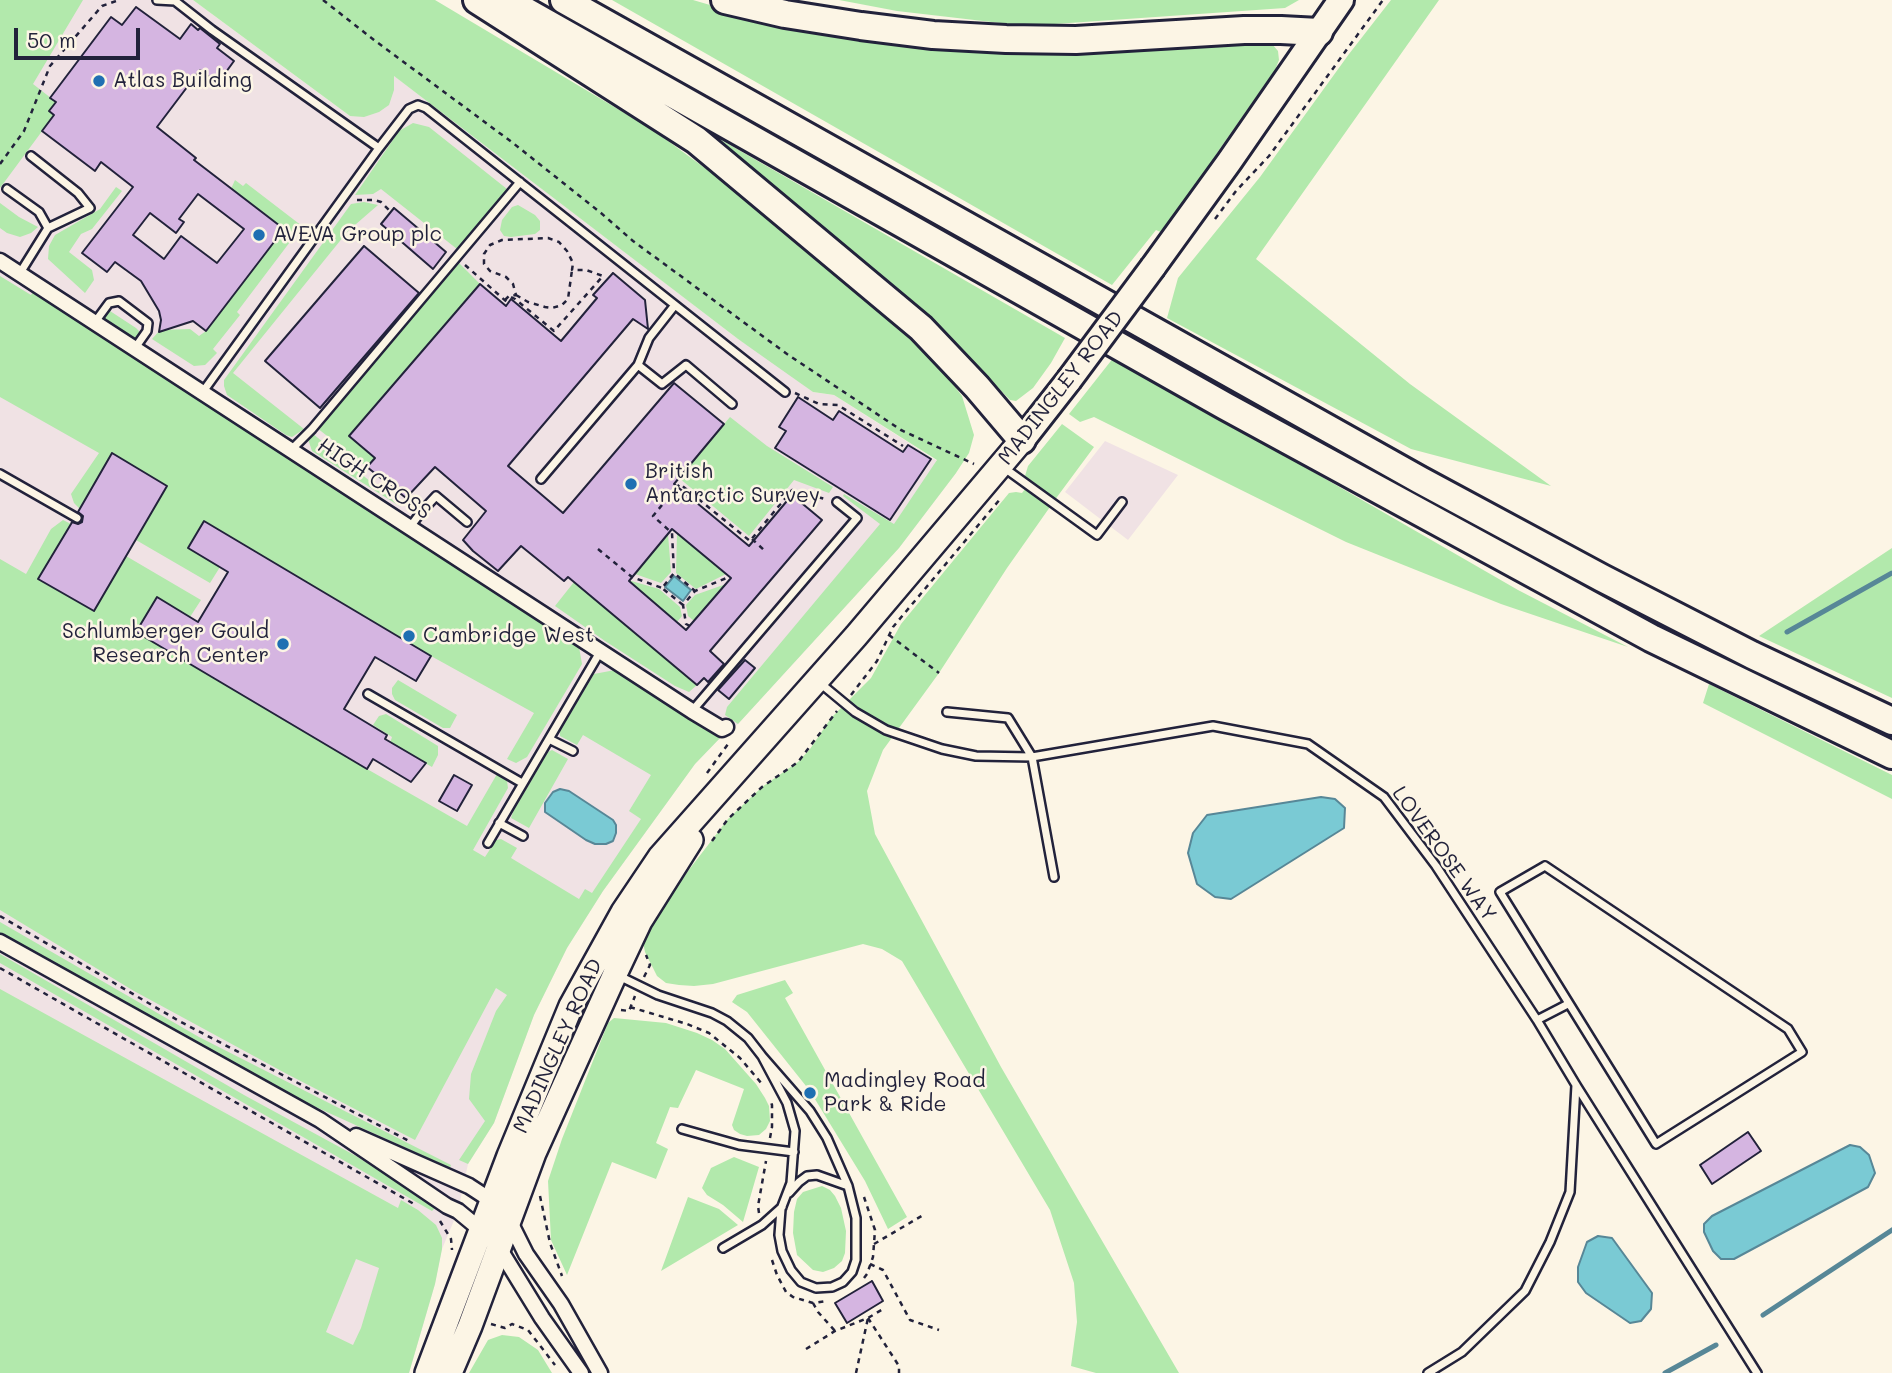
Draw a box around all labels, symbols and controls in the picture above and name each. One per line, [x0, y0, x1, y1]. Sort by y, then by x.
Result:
scale bar [18, 14, 144, 58]
text: 50 m [27, 26, 76, 53]
place label: Atlas Building [113, 68, 252, 94]
marker: Atlas Building [91, 73, 107, 89]
place label: AVEVA Group plc [273, 222, 442, 248]
marker: AVEVA Group plc [251, 227, 267, 243]
street label: MADINGLEY ROAD [993, 306, 1129, 470]
street label: HIGH CROSS [313, 433, 435, 525]
place label: British Antarctic Survey [645, 459, 820, 509]
marker: British Antarctic Survey [623, 476, 639, 492]
place label: Schlumberger Gould Research Center [62, 619, 269, 669]
place label: Cambridge West [423, 623, 594, 649]
marker: Cambridge West [401, 628, 417, 644]
marker: Schlumberger Gould Research Center [275, 636, 291, 652]
street label: LOVEROSE WAY [1387, 782, 1501, 926]
street label: MADINGLEY ROAD [508, 955, 608, 1137]
place label: Madingley Road Park & Ride [824, 1068, 986, 1118]
marker: Madingley Road Park & Ride [802, 1085, 818, 1101]

